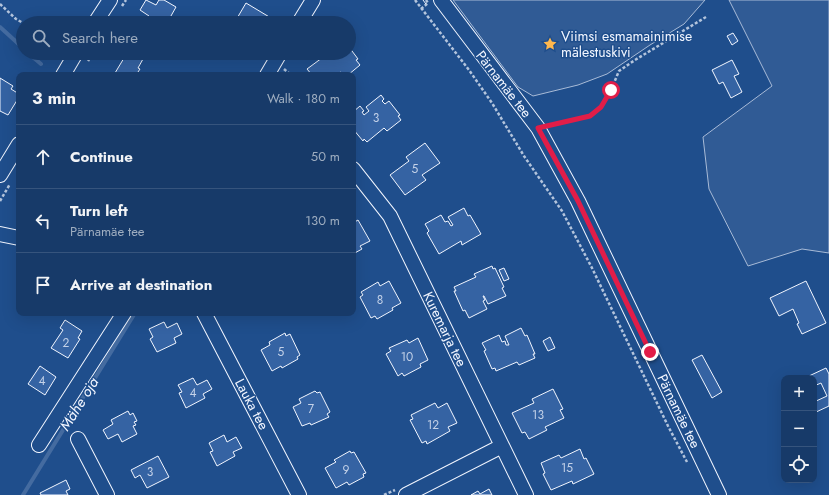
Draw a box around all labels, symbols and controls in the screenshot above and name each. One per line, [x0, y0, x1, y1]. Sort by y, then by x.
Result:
search box [16, 16, 356, 60]
place label: Viimsi esmamainimise mälestuskivi [561, 26, 692, 62]
icon: search [30, 27, 52, 49]
text: Search here [62, 27, 138, 49]
place icon: Viimsi esmamainimise mälestuskivi [542, 36, 558, 52]
street label: Pärnamäe tee [471, 46, 537, 122]
route start [602, 81, 620, 99]
text: 3 min [32, 86, 76, 110]
text: Walk · 180 m [267, 89, 340, 108]
house number: 3 [373, 109, 380, 127]
icon: ahead [32, 146, 54, 168]
text: Continue [70, 146, 133, 168]
text: 50 m [311, 147, 340, 166]
house number: 5 [412, 160, 419, 178]
text: Turn left [70, 200, 128, 222]
icon: left [32, 210, 54, 232]
text: 130 m [305, 211, 340, 230]
text: Pärnamäe tee [70, 222, 145, 241]
icon: arrive [32, 274, 54, 296]
text: Arrive at destination [70, 274, 212, 296]
street label: Kuremarja tee [418, 288, 472, 370]
house number: 8 [377, 291, 383, 309]
house number: 2 [63, 334, 70, 352]
house number: 5 [278, 343, 285, 361]
route end [641, 343, 659, 361]
house number: 10 [401, 348, 413, 366]
street label: Pärnamäe tee [652, 371, 706, 451]
house number: 4 [39, 372, 46, 390]
water label: Mähe oja [54, 372, 104, 435]
street label: Lauka tee [230, 375, 274, 433]
map controls [781, 375, 817, 483]
button: + [781, 375, 817, 411]
house number: 4 [190, 384, 197, 402]
house number: 7 [308, 400, 315, 418]
house number: 13 [532, 406, 544, 424]
button: − [781, 411, 817, 447]
house number: 12 [427, 416, 439, 434]
button: locate [781, 447, 817, 483]
house number: 15 [561, 459, 573, 477]
house number: 9 [343, 461, 350, 479]
house number: 3 [147, 463, 154, 481]

